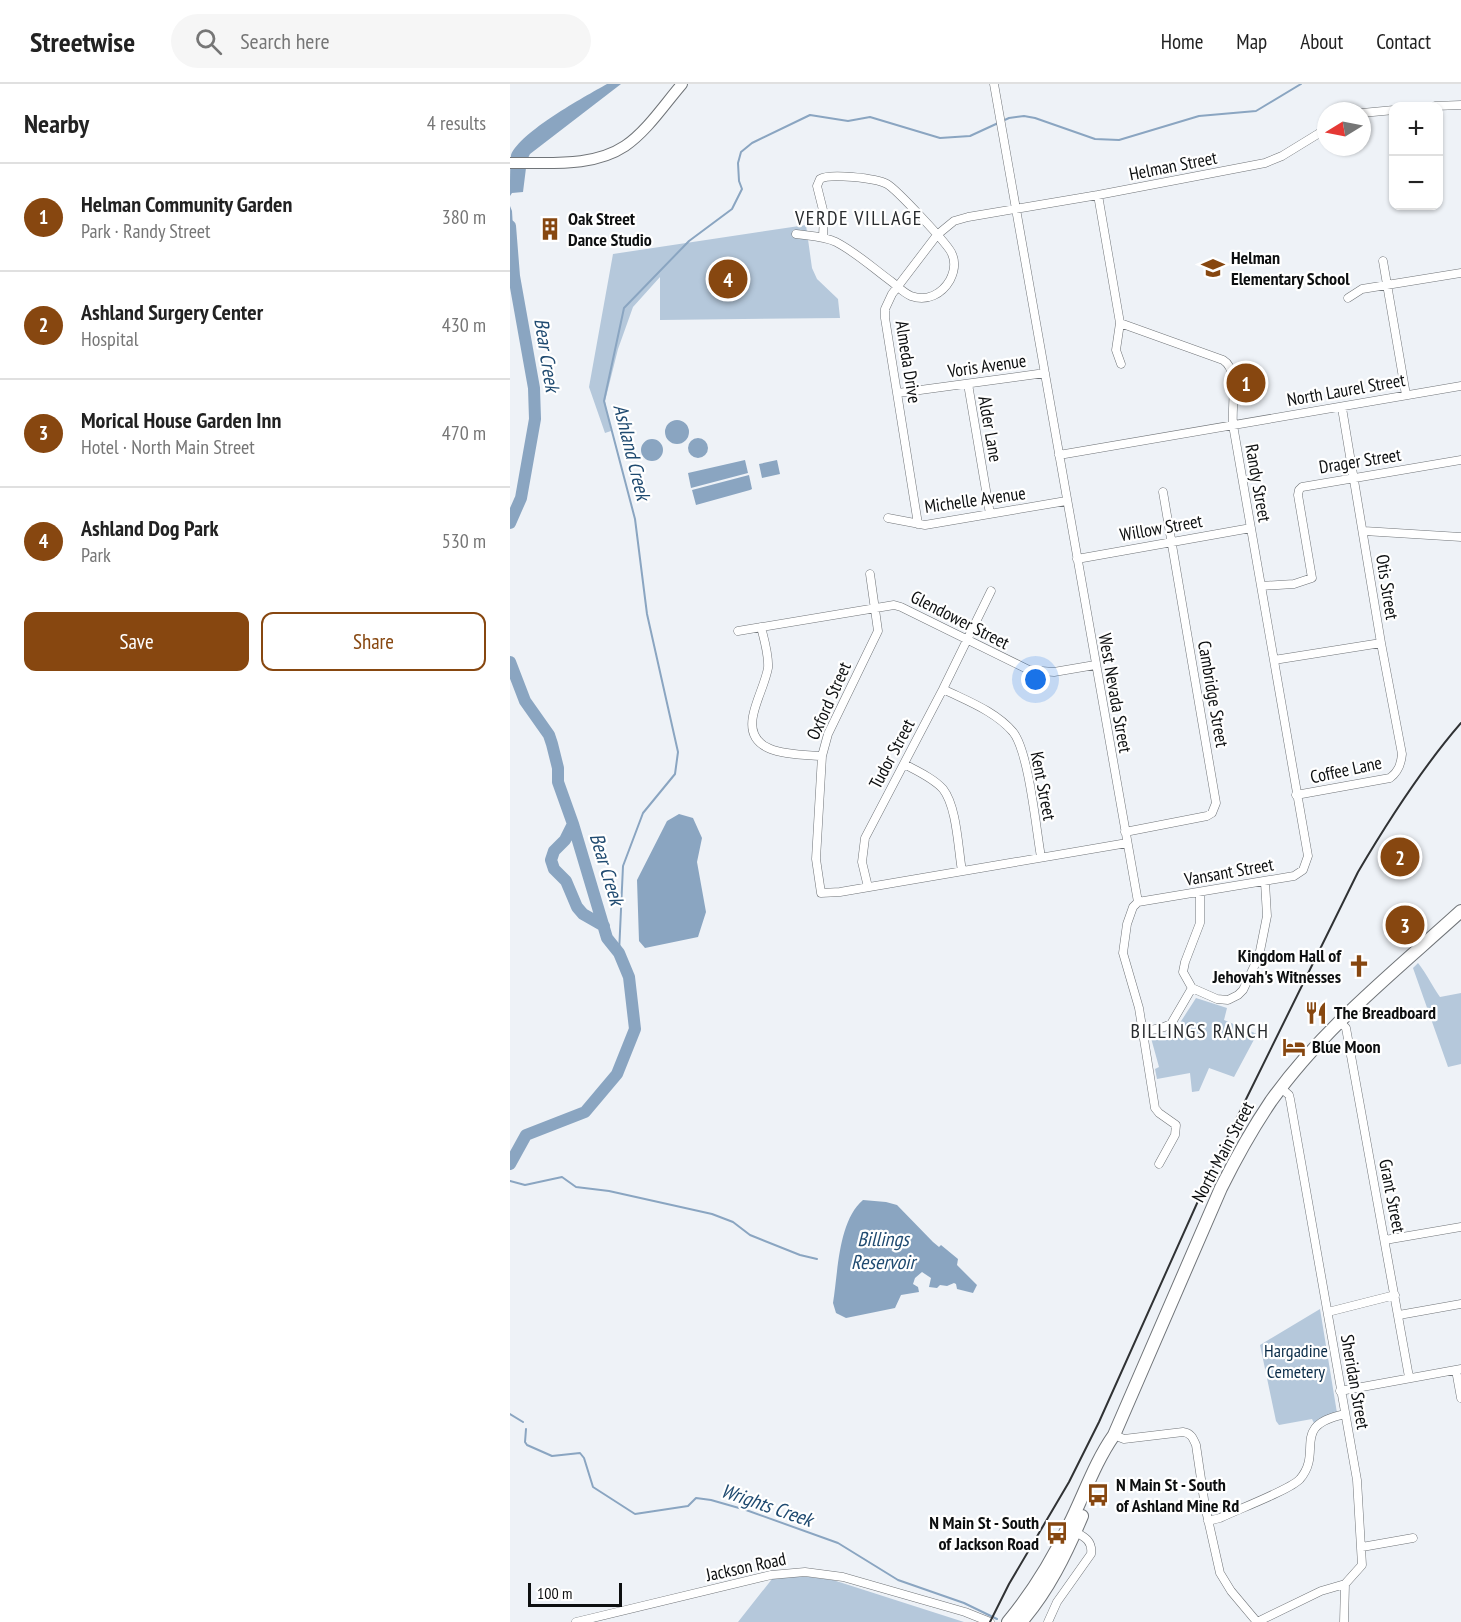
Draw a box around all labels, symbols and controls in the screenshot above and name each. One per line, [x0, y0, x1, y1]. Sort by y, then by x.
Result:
search box [171, 14, 591, 68]
text: Streetwise [30, 23, 135, 60]
icon: search [192, 25, 225, 58]
text: Search here [240, 27, 330, 55]
text: Home [1161, 28, 1203, 55]
text: Map [1236, 28, 1267, 55]
text: About [1300, 28, 1343, 55]
text: Contact [1376, 28, 1431, 55]
north arrow [1317, 102, 1371, 156]
map controls [1389, 102, 1443, 210]
button: + [1389, 102, 1443, 156]
text: Nearby [24, 107, 89, 140]
text: 4 results [427, 110, 486, 136]
street label: Helman Street [1127, 146, 1219, 185]
button: − [1389, 156, 1443, 210]
text: Helman Community Garden [81, 190, 292, 218]
text: 1 [39, 204, 48, 230]
text: 380 m [442, 204, 486, 230]
district label: VERDE VILLAGE [794, 205, 923, 231]
place label: Oak Street Dance Studio [568, 207, 652, 251]
building icon: Oak Street Dance Studio [537, 216, 563, 242]
text: Park · Randy Street [81, 218, 211, 244]
place label: Helman Elementary School [1231, 246, 1350, 290]
school or university icon: Helman Elementary School [1200, 255, 1226, 281]
pin: 4 [708, 256, 748, 302]
text: Ashland Surgery Center [81, 298, 263, 326]
text: 2 [39, 312, 48, 338]
text: 430 m [442, 312, 486, 338]
water label: Bear Creek [528, 316, 566, 396]
street label: Almeda Drive [891, 319, 926, 405]
text: Hospital [81, 326, 138, 352]
street label: Voris Avenue [945, 349, 1028, 383]
pin: 1 [1226, 360, 1266, 406]
street label: North Laurel Street [1285, 368, 1407, 411]
street label: Alder Lane [973, 394, 1008, 464]
water label: Ashland Creek [608, 401, 657, 505]
text: Morical House Garden Inn [81, 406, 281, 434]
text: 3 [39, 420, 48, 446]
text: 470 m [442, 420, 486, 446]
text: Hotel · North Main Street [81, 434, 255, 460]
street label: Randy Street [1240, 442, 1277, 524]
street label: Drager Street [1317, 443, 1403, 478]
street label: Michelle Avenue [923, 481, 1027, 518]
street label: Willow Street [1118, 509, 1204, 546]
text: Ashland Dog Park [81, 514, 219, 542]
text: 4 [39, 528, 48, 554]
text: 530 m [442, 528, 486, 554]
text: Park [81, 542, 111, 568]
street label: Otis Street [1371, 553, 1404, 621]
street label: Glendower Street [907, 585, 1013, 654]
button: Save [24, 612, 249, 671]
button: Share [261, 612, 486, 671]
street label: West Nevada Street [1094, 631, 1137, 754]
street label: Cambridge Street [1193, 639, 1234, 749]
street label: Oxford Street [801, 658, 856, 743]
your location [1021, 665, 1050, 694]
street label: Tudor Street [864, 715, 920, 793]
street label: Kent Street [1026, 750, 1061, 822]
street label: Coffee Lane [1308, 751, 1384, 788]
water label: Bear Creek [584, 830, 631, 910]
pin: 2 [1380, 834, 1420, 880]
street label: Vansant Street [1182, 852, 1275, 891]
pin: 3 [1386, 902, 1424, 948]
place label: Kingdom Hall of Jehovah's Witnesses [1211, 944, 1342, 988]
church icon: Kingdom Hall of Jehovah's Witnesses [1346, 953, 1372, 979]
restaurant icon: The Breadboard [1303, 1000, 1329, 1026]
place label: The Breadboard [1334, 1001, 1436, 1024]
district label: BILLINGS RANCH [1131, 1018, 1269, 1044]
hotel icon: Blue Moon [1281, 1034, 1307, 1060]
place label: Blue Moon [1312, 1035, 1381, 1058]
street label: North Main Street [1186, 1097, 1259, 1206]
street label: Grant Street [1374, 1157, 1411, 1235]
water label: Billings Reservoir [851, 1226, 917, 1275]
street label: Sheridan Street [1336, 1333, 1375, 1431]
park label: Hargadine Cemetery [1264, 1339, 1328, 1383]
place label: N Main St - South of Ashland Mine Rd [1116, 1473, 1239, 1517]
water label: Wrights Creek [718, 1477, 818, 1533]
bus stop icon: N Main St - South of Ashland Mine Rd [1085, 1482, 1111, 1508]
place label: N Main St - South of Jackson Road [929, 1511, 1039, 1555]
bus stop icon: N Main St - South of Jackson Road [1044, 1520, 1070, 1546]
street label: Jackson Road [703, 1547, 788, 1586]
scale bar [528, 1580, 622, 1608]
text: 100 m [537, 1583, 572, 1603]

